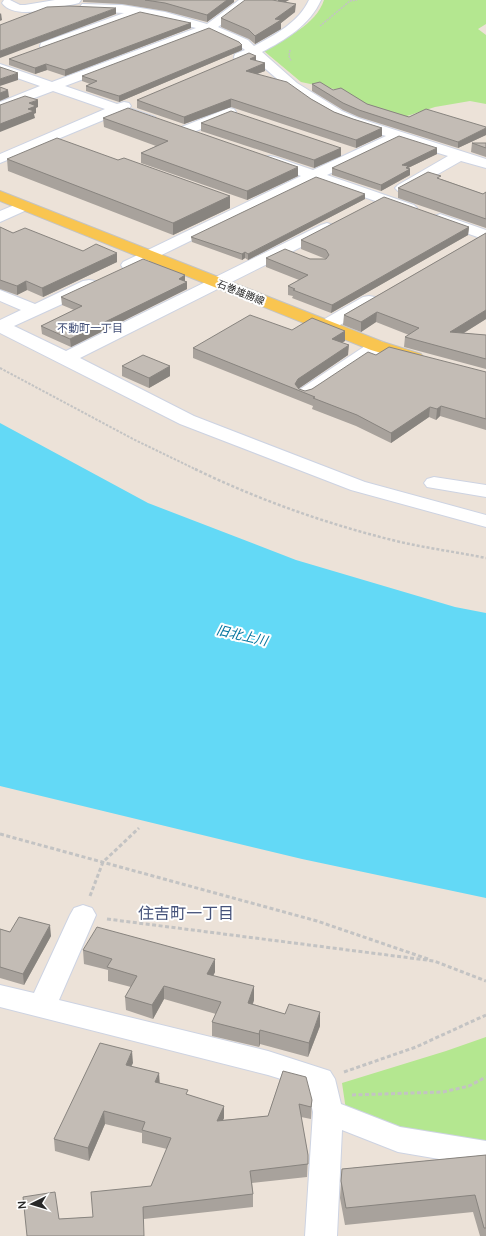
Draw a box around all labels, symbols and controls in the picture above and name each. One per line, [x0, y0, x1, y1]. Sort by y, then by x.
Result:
street label: 石巻雄勝線 [215, 276, 267, 308]
district label: 不動町一丁目 [57, 320, 123, 335]
water label: 旧北上川 [215, 620, 271, 650]
district label: 住吉町一丁目 [138, 902, 234, 924]
north arrow [12, 1184, 52, 1224]
text: N [14, 1200, 29, 1210]

